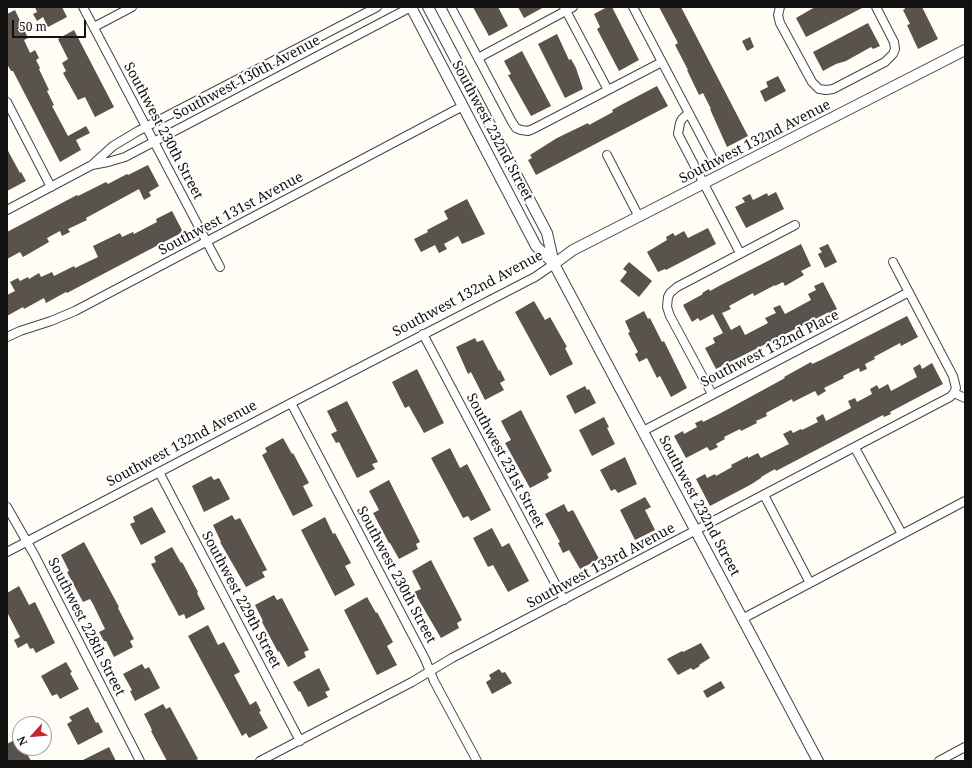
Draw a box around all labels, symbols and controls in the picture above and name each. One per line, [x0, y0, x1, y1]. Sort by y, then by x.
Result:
scale bar [14, 12, 88, 38]
text: 50 m [19, 18, 47, 35]
street label: Southwest 130th Avenue [171, 32, 323, 124]
street label: Southwest 232nd Street [448, 58, 536, 204]
street label: Southwest 230th Street [120, 60, 206, 202]
street label: Southwest 132nd Avenue [677, 96, 833, 188]
street label: Southwest 131st Avenue [156, 169, 306, 259]
street label: Southwest 132nd Avenue [390, 247, 546, 341]
street label: Southwest 132nd Place [698, 307, 842, 391]
street label: Southwest 231st Street [462, 391, 548, 531]
street label: Southwest 132nd Avenue [104, 397, 260, 491]
street label: Southwest 232nd Street [655, 433, 743, 579]
street label: Southwest 230th Street [353, 504, 439, 646]
street label: Southwest 133rd Avenue [524, 520, 678, 612]
street label: Southwest 229th Street [198, 529, 284, 671]
street label: Southwest 228th Street [44, 555, 128, 699]
north arrow [12, 716, 52, 756]
text: N [13, 734, 30, 748]

